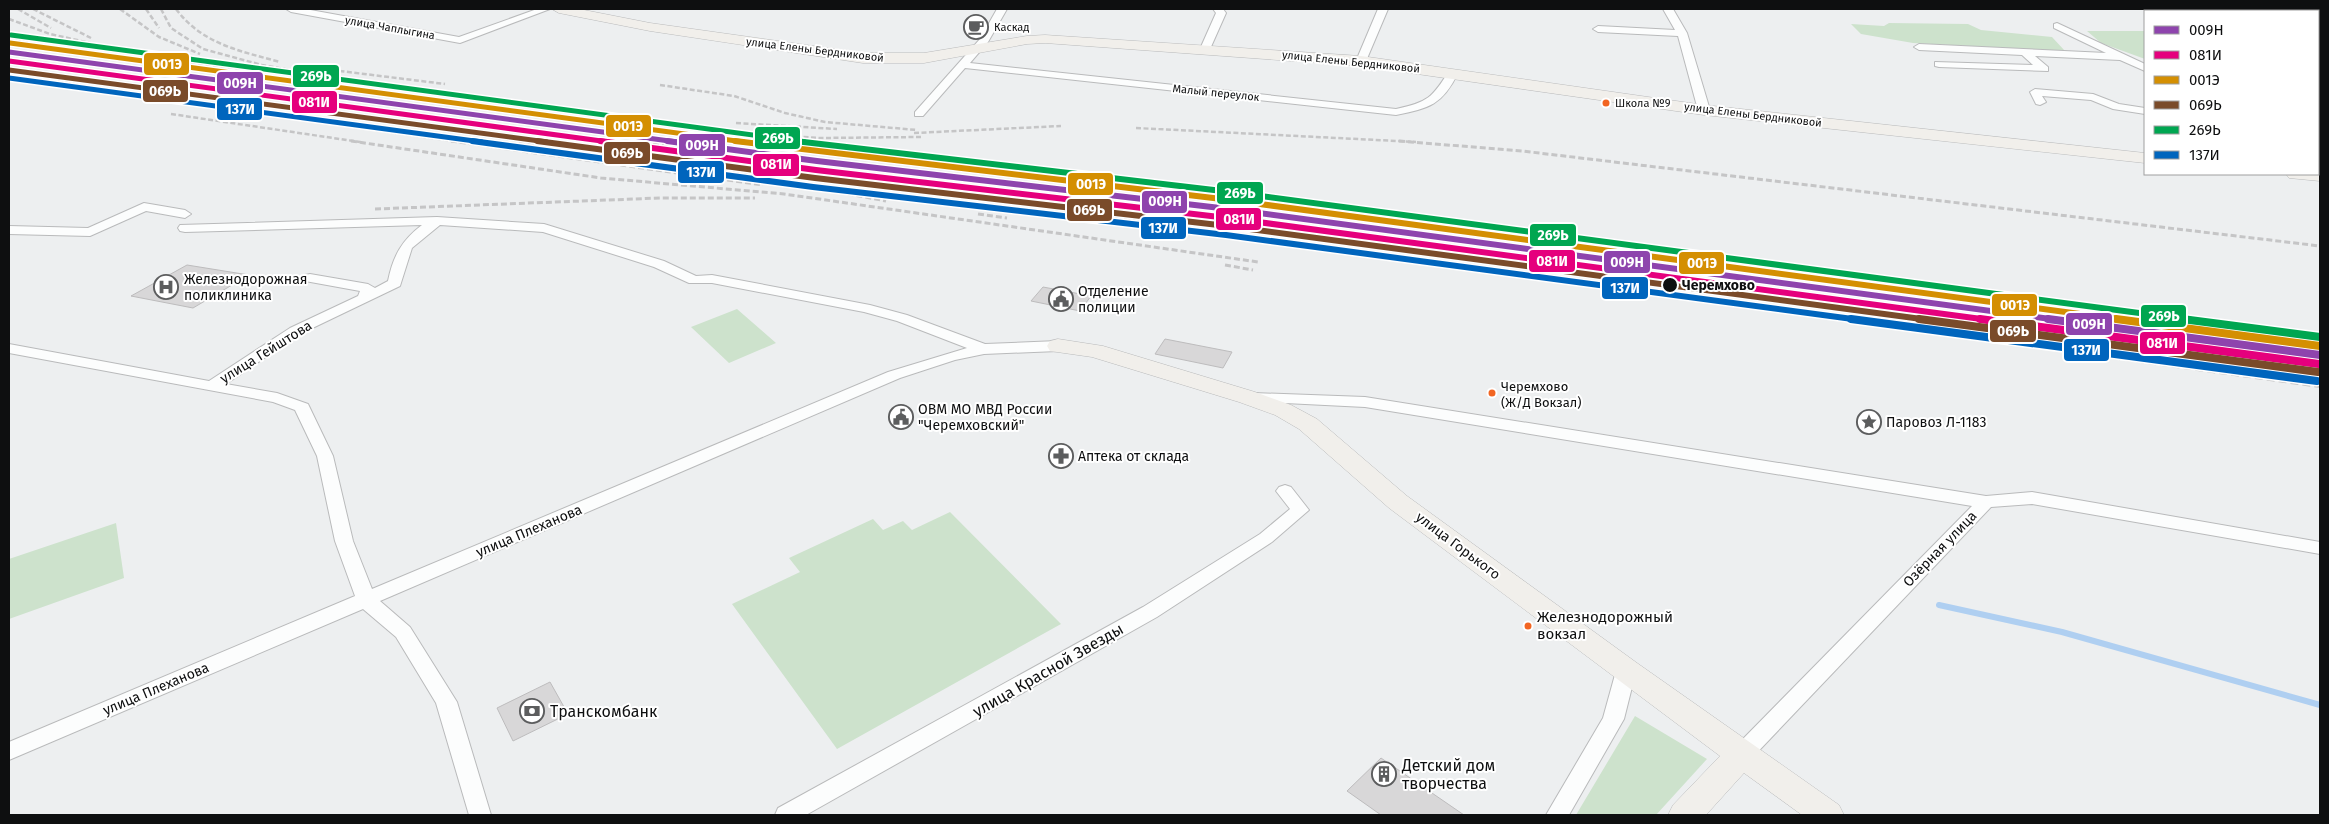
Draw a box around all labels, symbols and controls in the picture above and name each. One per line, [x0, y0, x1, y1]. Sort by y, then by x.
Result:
legend [2144, 10, 2319, 175]
street label: улица Чаплыгина [344, 14, 436, 42]
cafe icon: Каскад [963, 14, 989, 40]
place label: Каскад [994, 21, 1029, 34]
text: 009Н [2189, 21, 2224, 39]
street label: улица Елены Бердниковой [745, 35, 885, 65]
text: 081И [2189, 46, 2222, 64]
street label: улица Елены Бердниковой [1281, 48, 1421, 76]
line badge: 001Э [143, 52, 190, 76]
text: 001Э [152, 56, 182, 73]
line badge: 269Ь [292, 64, 340, 88]
text: 269Ь [300, 68, 332, 85]
line badge: 009Н [216, 71, 264, 95]
text: 001Э [2189, 71, 2220, 89]
text: 009Н [223, 75, 257, 92]
line badge: 069Ь [142, 79, 189, 103]
street label: Малый переулок [1172, 82, 1260, 104]
text: 069Ь [149, 83, 182, 100]
line badge: 081И [291, 90, 338, 114]
text: 081И [298, 94, 330, 111]
text: 069Ь [2189, 96, 2222, 114]
line badge: 137И [216, 97, 263, 121]
place label: Школа №9 [1615, 97, 1671, 110]
marker: Школа №9 [1601, 98, 1611, 108]
street label: улица Елены Бердниковой [1683, 100, 1823, 130]
text: 137И [225, 101, 255, 118]
line badge: 001Э [605, 114, 652, 138]
text: 001Э [613, 118, 643, 135]
text: 269Ь [2189, 121, 2221, 139]
line badge: 269Ь [754, 126, 801, 150]
text: 269Ь [762, 130, 794, 147]
line badge: 009Н [678, 133, 726, 157]
text: 009Н [685, 137, 719, 154]
line badge: 069Ь [603, 141, 651, 165]
text: 069Ь [611, 145, 644, 162]
text: 137И [2189, 146, 2220, 164]
line badge: 081И [752, 153, 800, 177]
text: 081И [760, 156, 792, 173]
line badge: 137И [677, 160, 725, 184]
text: 137И [686, 164, 716, 181]
line badge: 001Э [1067, 172, 1114, 196]
text: 001Э [1076, 176, 1106, 193]
line badge: 269Ь [1216, 181, 1264, 205]
text: 269Ь [1224, 185, 1256, 202]
line badge: 009Н [1141, 190, 1188, 214]
text: 009Н [1148, 193, 1182, 210]
line badge: 069Ь [1066, 198, 1113, 222]
text: 069Ь [1073, 202, 1106, 219]
line badge: 081И [1215, 207, 1262, 231]
text: 081И [1223, 211, 1255, 228]
line badge: 137И [1140, 216, 1187, 240]
text: 137И [1148, 220, 1178, 237]
line badge: 269Ь [1529, 223, 1577, 247]
text: 269Ь [1537, 227, 1569, 244]
line badge: 081И [1528, 249, 1576, 273]
line badge: 009Н [1603, 250, 1651, 274]
line badge: 001Э [1678, 251, 1725, 275]
text: 081И [1536, 253, 1568, 270]
text: 009Н [1610, 254, 1644, 271]
text: 001Э [1687, 255, 1717, 272]
place label: Железнодорожная поликлиника [184, 271, 308, 304]
hospital icon: Железнодорожная поликлиника [153, 274, 179, 300]
line badge: 137И [1601, 276, 1649, 300]
marker: Черемхово [1661, 276, 1679, 294]
place label: Черемхово [1682, 277, 1755, 294]
text: 137И [1610, 280, 1640, 297]
place label: Отделение полиции [1078, 283, 1149, 316]
public building icon: Отделение полиции [1048, 286, 1074, 312]
line badge: 001Э [1991, 293, 2038, 317]
text: 001Э [2000, 297, 2030, 314]
line badge: 269Ь [2140, 304, 2187, 328]
text: 269Ь [2148, 308, 2180, 325]
line badge: 009Н [2065, 312, 2113, 336]
text: 009Н [2072, 316, 2106, 333]
street label: улица Гейштова [217, 317, 315, 387]
line badge: 069Ь [1989, 319, 2037, 343]
text: 069Ь [1997, 323, 2030, 340]
line badge: 081И [2139, 331, 2186, 355]
text: 081И [2146, 335, 2178, 352]
line badge: 137И [2063, 338, 2110, 362]
text: 137И [2071, 342, 2101, 359]
place label: Черемхово (Ж/Д Вокзал) [1501, 379, 1581, 410]
marker: Черемхово (Ж/Д Вокзал) [1487, 388, 1497, 398]
place label: ОВМ МО МВД России "Черемховский" [918, 401, 1052, 434]
public building icon: ОВМ МО МВД России "Черемховский" [888, 404, 914, 430]
place icon: Паровоз Л-1183 [1856, 409, 1882, 435]
place label: Паровоз Л-1183 [1886, 414, 1986, 431]
pharmacy icon: Аптека от склада [1048, 443, 1074, 469]
place label: Аптека от склада [1078, 448, 1189, 465]
street label: улица Плеханова [473, 501, 585, 561]
street label: Озёрная улица [1900, 508, 1980, 590]
street label: улица Горького [1412, 509, 1504, 583]
place label: Железнодорожный вокзал [1537, 608, 1673, 643]
street label: улица Красной Звезды [969, 619, 1127, 721]
marker: Железнодорожный вокзал [1523, 621, 1533, 631]
street label: улица Плеханова [100, 659, 212, 719]
bank icon: Транскомбанк [519, 698, 545, 724]
place label: Транскомбанк [550, 702, 658, 721]
place label: Детский дом творчества [1401, 756, 1495, 793]
building icon: Детский дом творчества [1371, 761, 1397, 787]

